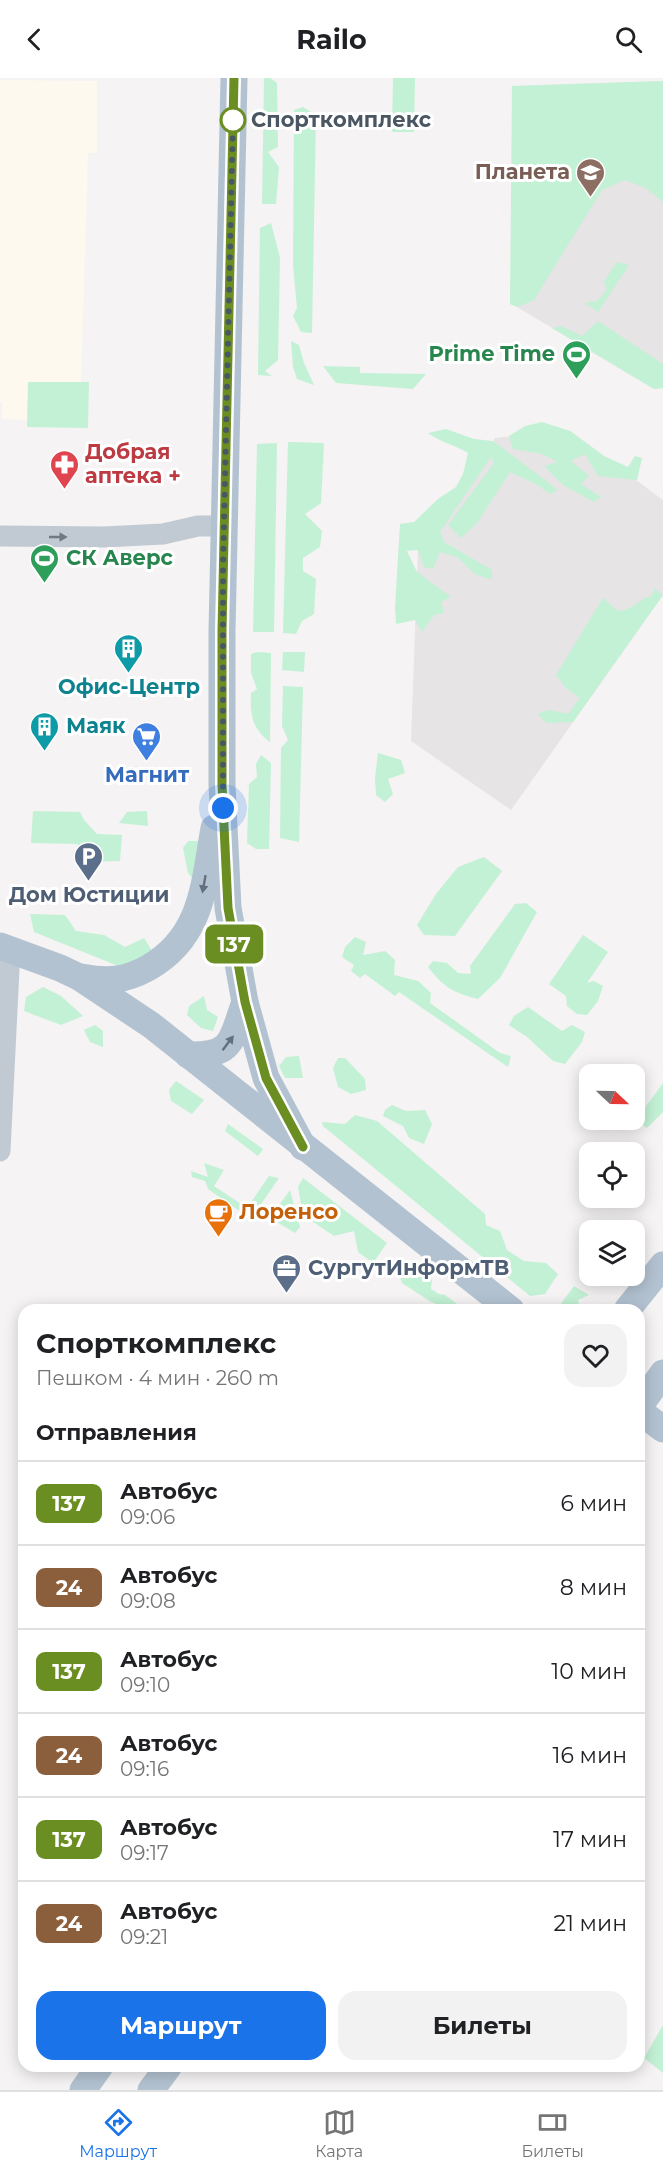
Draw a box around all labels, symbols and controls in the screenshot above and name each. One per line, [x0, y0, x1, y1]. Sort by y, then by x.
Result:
icon: back [18, 23, 51, 56]
text: Railo [296, 23, 367, 56]
icon: search [612, 23, 645, 56]
marker: Спорткомплекс [220, 107, 246, 133]
place label: Спорткомплекс [251, 107, 432, 132]
school or university icon: Планета [575, 156, 607, 198]
place label: Планета [475, 159, 570, 184]
sports icon: Prime Time [560, 338, 592, 380]
place label: Prime Time [429, 341, 555, 366]
place label: Добрая аптека + [85, 439, 181, 488]
pharmacy icon: Добрая аптека + [48, 448, 80, 490]
one-way arrow [49, 532, 68, 541]
sports icon: СК Аверс [29, 542, 61, 584]
place label: СК Аверс [66, 545, 174, 570]
building icon: Офис-Центр [113, 632, 145, 674]
place label: Офис-Центр [58, 674, 200, 699]
building icon: Маяк [29, 710, 61, 752]
place label: Маяк [66, 713, 126, 738]
supermarket icon: Магнит [131, 720, 163, 762]
place label: Магнит [105, 762, 190, 787]
your location [208, 793, 238, 823]
parking icon: Дом Юстиции [73, 840, 105, 882]
one-way arrow [199, 875, 208, 894]
place label: Дом Юстиции [9, 882, 169, 907]
line badge: 137 [200, 924, 268, 964]
text: 137 [217, 932, 251, 957]
one-way arrow [222, 1035, 234, 1051]
north arrow [579, 1064, 645, 1130]
map controls [579, 1064, 645, 1286]
button: locate [579, 1142, 645, 1208]
cafe icon: Лоренсо [202, 1196, 234, 1238]
place label: Лоренсо [239, 1199, 338, 1224]
button: layers [579, 1220, 645, 1286]
office icon: СургутИнформТВ [271, 1252, 303, 1294]
place label: СургутИнформТВ [308, 1255, 509, 1280]
button: heart [564, 1324, 627, 1387]
text: Спорткомплекс [36, 1326, 276, 1360]
text: Пешком · 4 мин · 260 m [36, 1366, 279, 1390]
text: Отправления [36, 1419, 197, 1446]
text: Автобус [120, 1478, 218, 1505]
text: 6 мин [560, 1490, 627, 1517]
text: 137 [52, 1491, 86, 1516]
text: 09:06 [120, 1505, 175, 1529]
text: Автобус [120, 1562, 218, 1589]
text: 8 мин [560, 1574, 627, 1601]
text: 24 [56, 1575, 82, 1600]
text: 09:08 [120, 1589, 176, 1613]
text: Автобус [120, 1646, 218, 1673]
text: 10 мин [551, 1658, 627, 1685]
text: 137 [52, 1659, 86, 1684]
text: 09:10 [120, 1673, 170, 1697]
text: Автобус [120, 1730, 218, 1757]
text: 16 мин [553, 1742, 627, 1769]
text: 24 [56, 1743, 82, 1768]
text: 09:16 [120, 1757, 169, 1781]
text: Автобус [120, 1814, 218, 1841]
text: 17 мин [553, 1826, 627, 1853]
text: 137 [52, 1827, 86, 1852]
text: 09:17 [120, 1841, 169, 1865]
text: Автобус [120, 1898, 218, 1925]
text: 21 мин [553, 1910, 627, 1937]
text: 24 [56, 1911, 82, 1936]
text: 09:21 [120, 1925, 168, 1949]
button: Маршрут [36, 1991, 326, 2060]
button: Билеты [338, 1991, 627, 2060]
tab: Маршрут [79, 2106, 157, 2161]
tab: Карта [315, 2106, 363, 2161]
tab: Билеты [521, 2106, 584, 2161]

